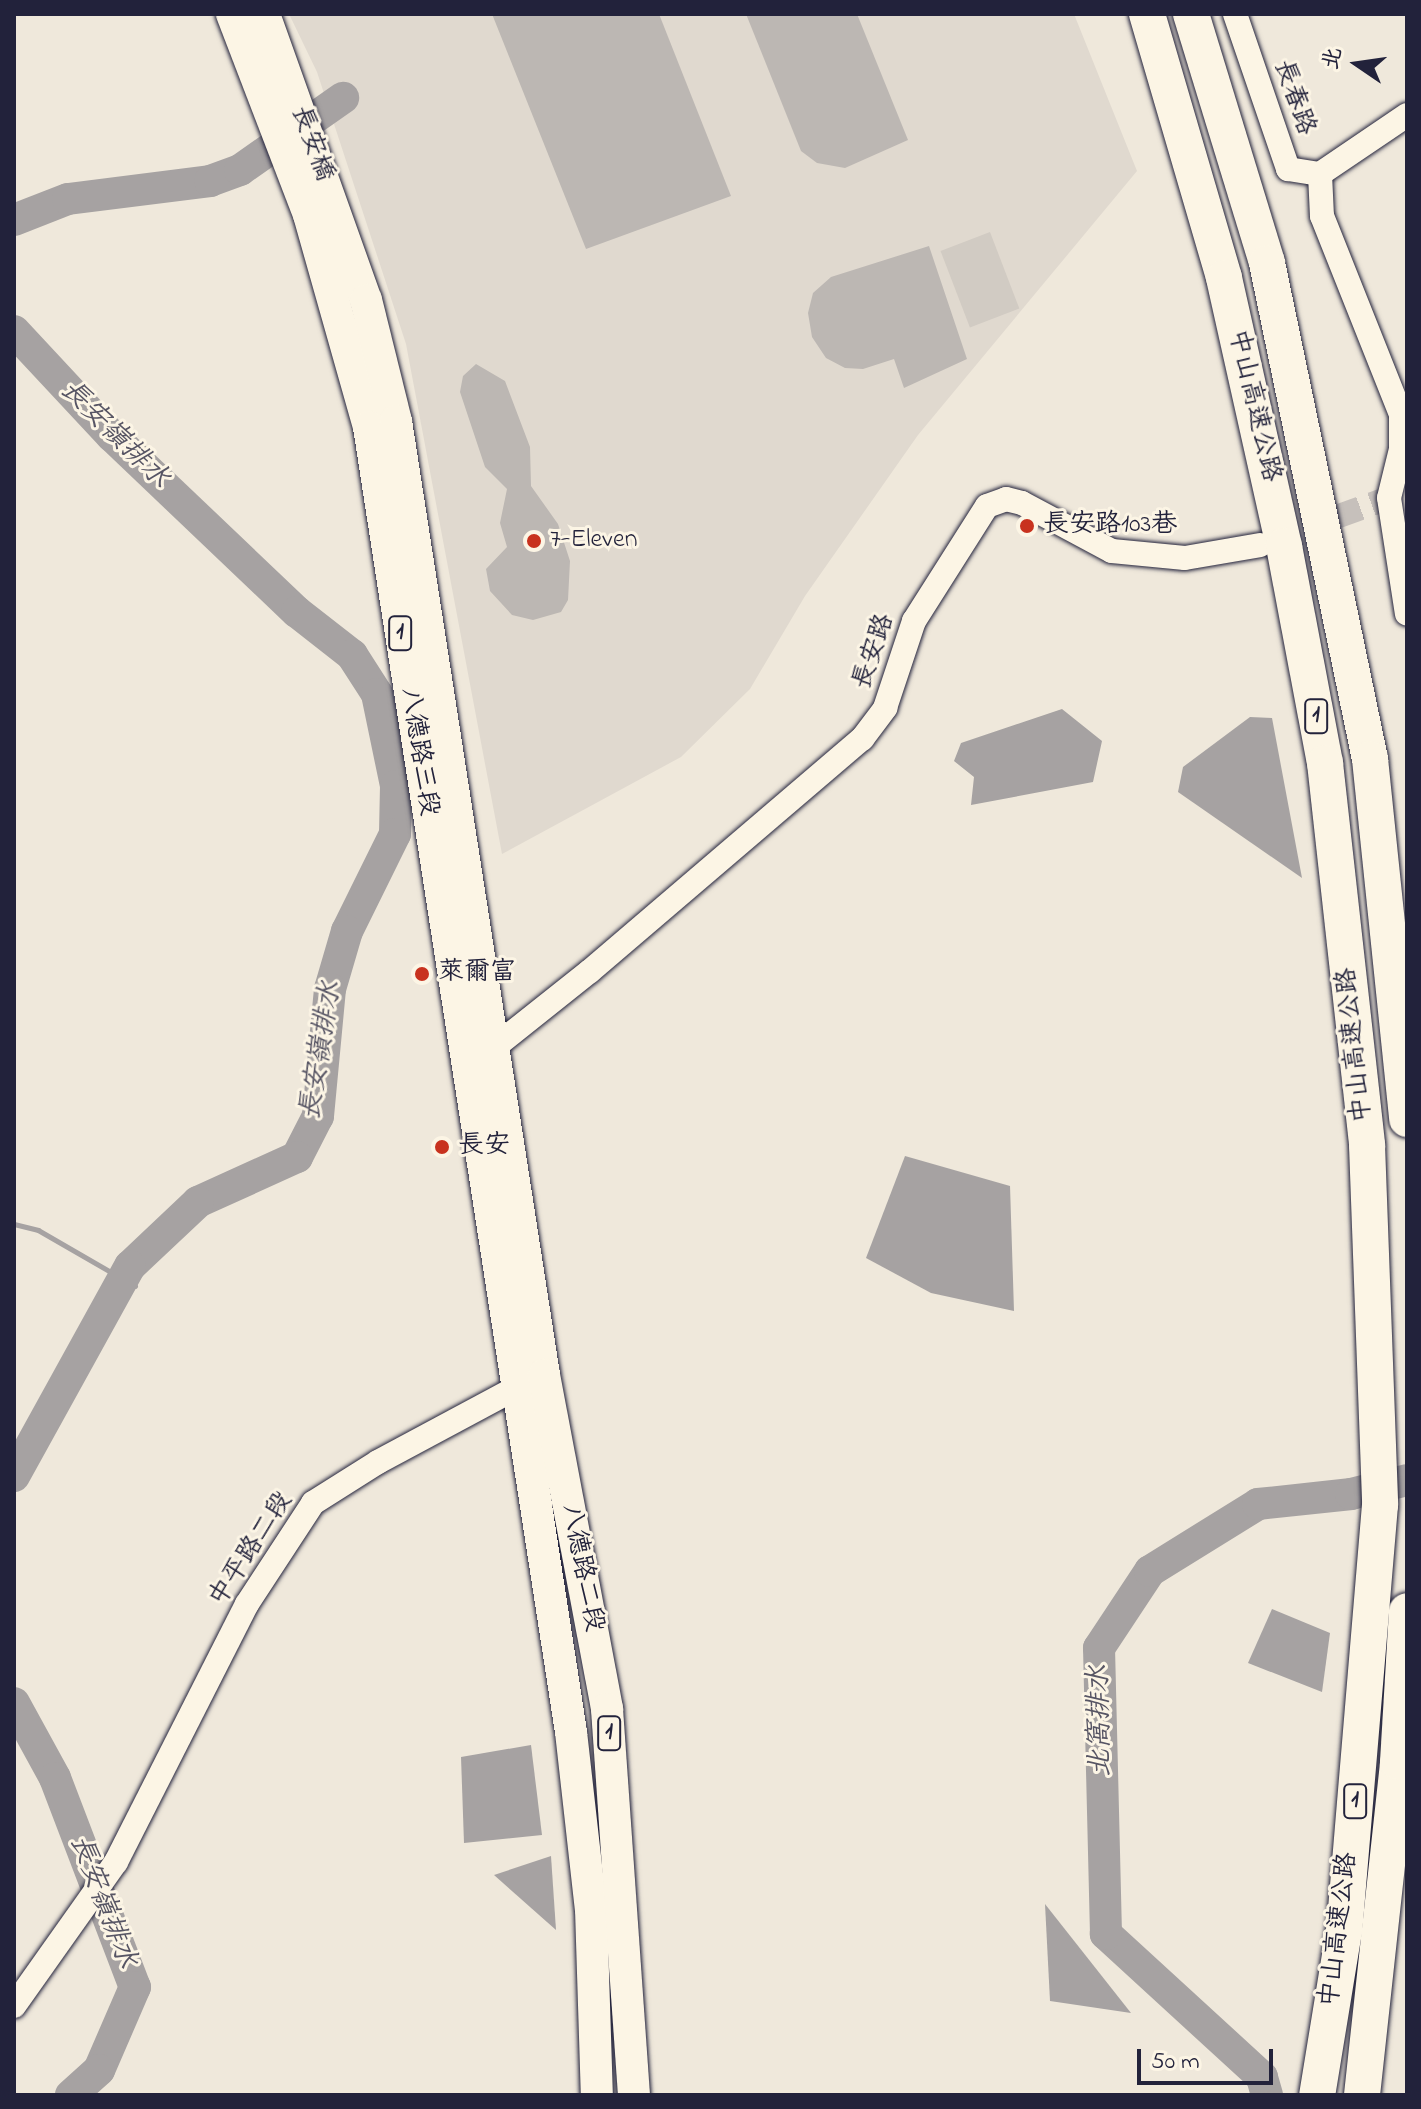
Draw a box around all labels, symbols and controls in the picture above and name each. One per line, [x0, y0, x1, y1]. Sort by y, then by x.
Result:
north arrow [1317, 24, 1397, 104]
text: 北 [1316, 44, 1352, 73]
street label: 長春路 [1266, 56, 1320, 140]
street label: 長安橋 [283, 102, 339, 186]
street label: 中山高速公路 [1220, 326, 1286, 486]
water label: 長安嶺排水 [53, 374, 175, 496]
place label: 長安路103巷 [1043, 510, 1177, 542]
marker: 長安路103巷 [1018, 517, 1036, 535]
place label: 7-Eleven [550, 525, 638, 557]
marker: 7-Eleven [525, 532, 543, 550]
street label: 長安路 [848, 610, 902, 694]
road number: 1 [388, 613, 412, 653]
street label: 八德路三段 [392, 685, 444, 819]
road number: 1 [1304, 696, 1328, 736]
place label: 萊爾富 [438, 958, 516, 990]
marker: 萊爾富 [413, 965, 431, 983]
street label: 中山高速公路 [1332, 966, 1380, 1124]
water label: 長安嶺排水 [294, 979, 350, 1123]
place label: 長安 [458, 1131, 510, 1163]
marker: 長安 [433, 1138, 451, 1156]
street label: 中平路二段 [204, 1487, 300, 1613]
street label: 八德路二段 [553, 1501, 609, 1635]
water label: 北窩排水 [1083, 1665, 1119, 1777]
road number: 1 [597, 1713, 621, 1753]
road number: 1 [1343, 1781, 1367, 1821]
water label: 長安嶺排水 [61, 1831, 143, 1973]
street label: 中山高速公路 [1315, 1851, 1365, 2009]
scale bar [1141, 2033, 1277, 2083]
text: 50 m [1151, 2045, 1200, 2080]

